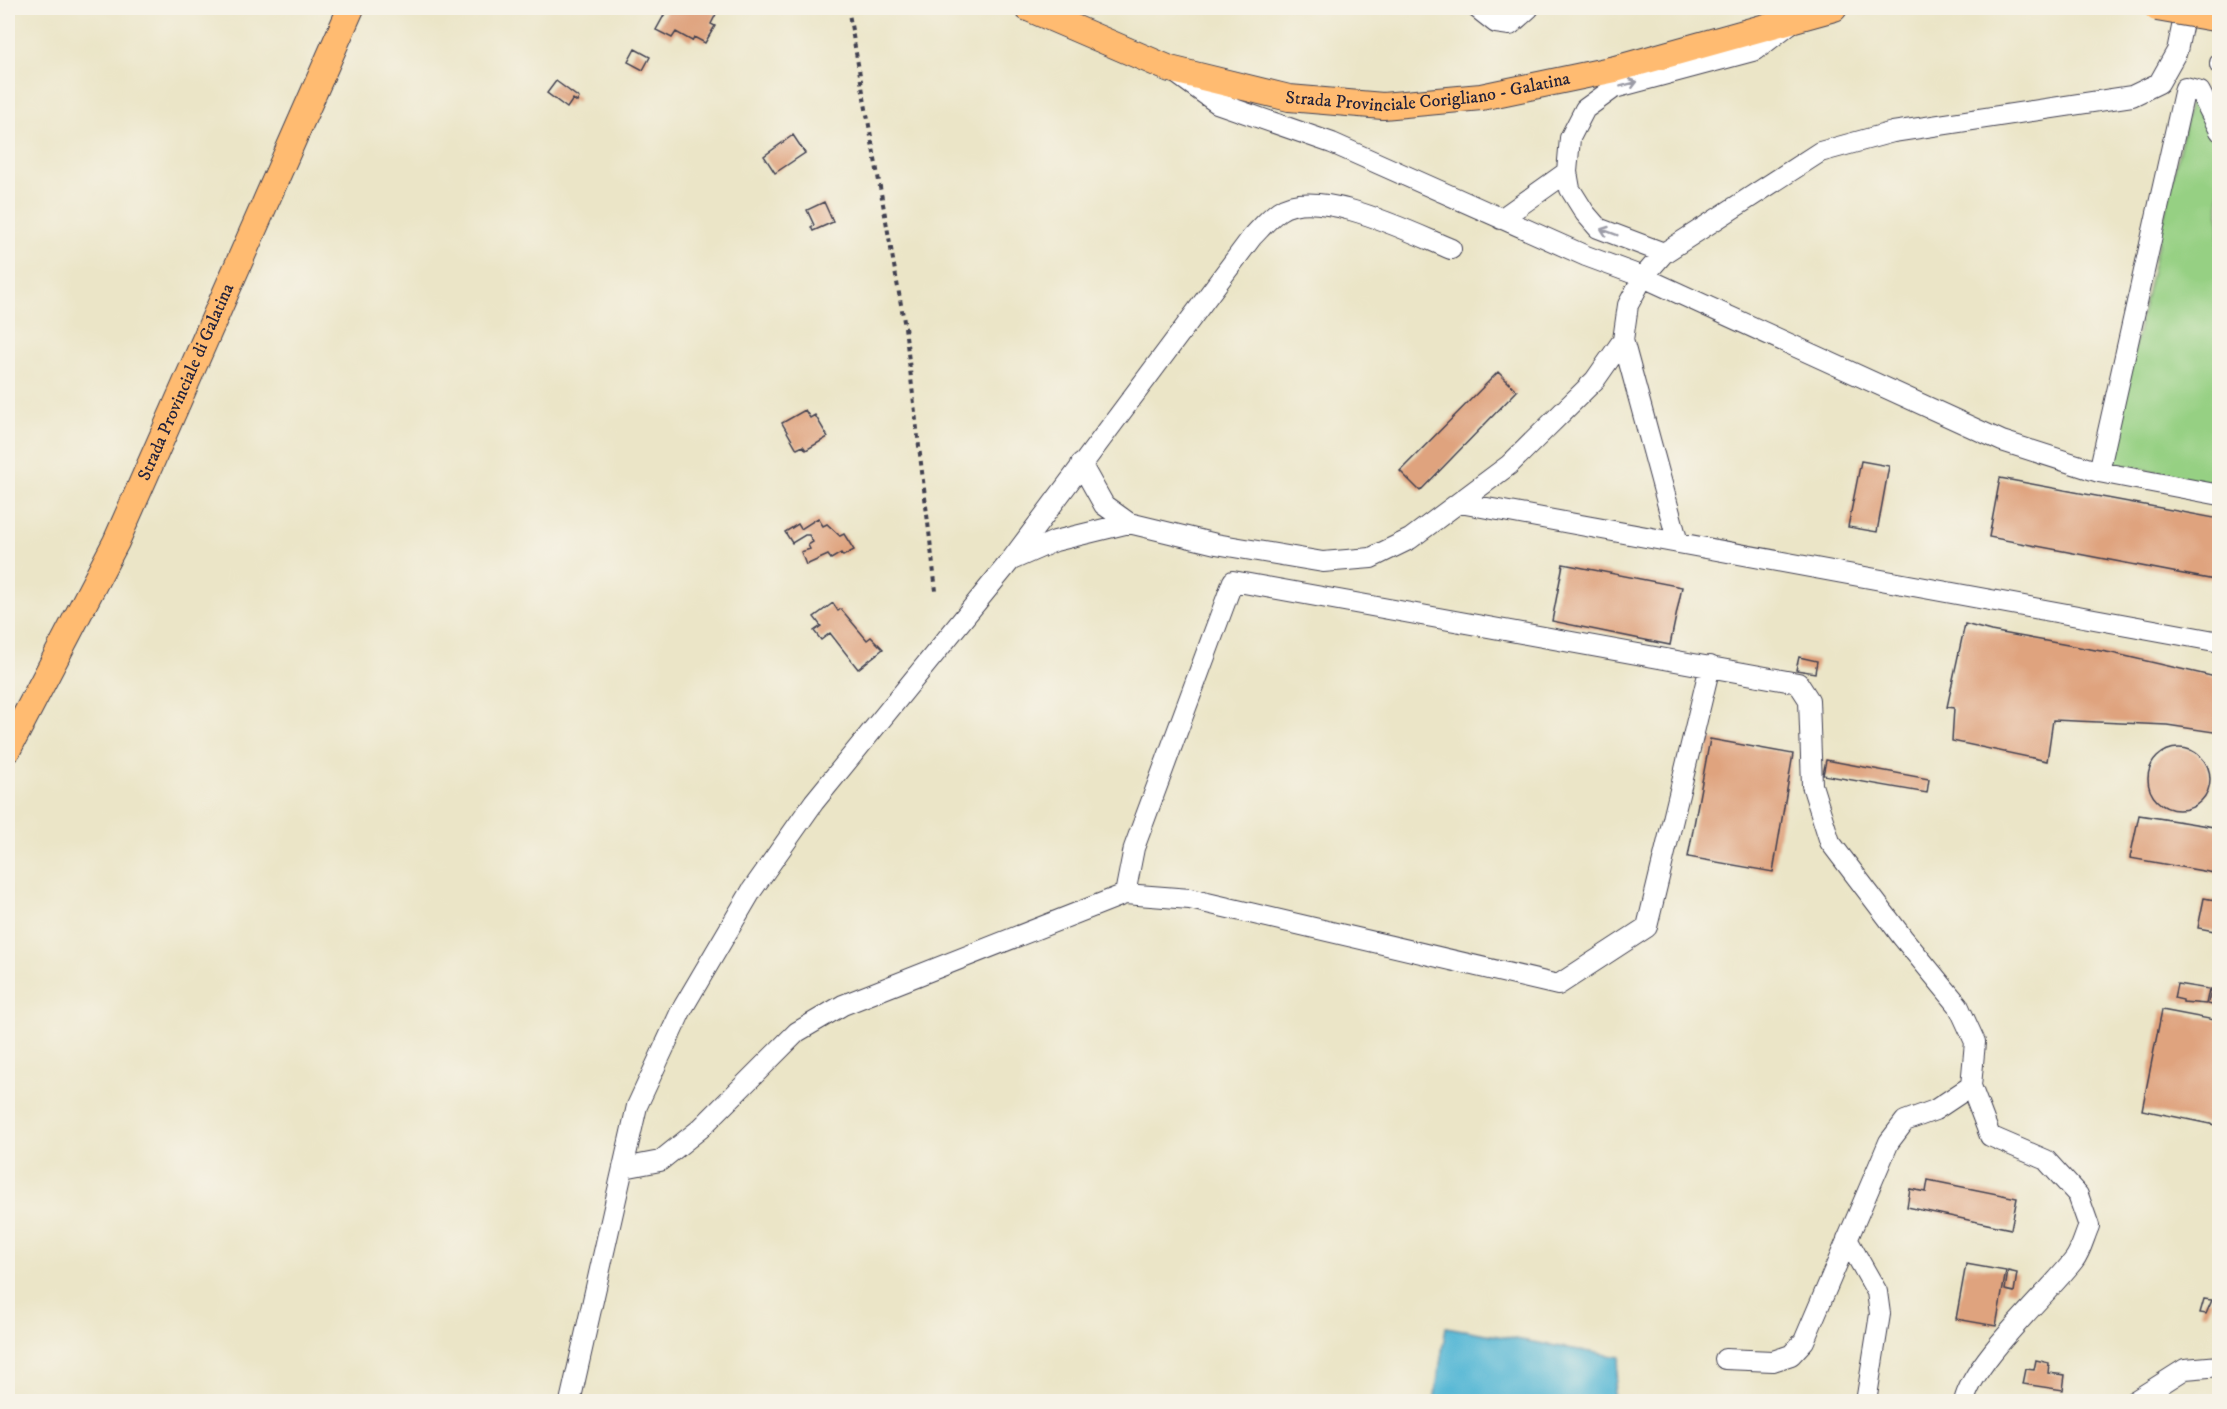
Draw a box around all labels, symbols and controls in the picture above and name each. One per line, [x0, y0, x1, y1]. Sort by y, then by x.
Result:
street label: Strada Provinciale Corigliano - Galatina [1285, 68, 1572, 117]
one-way arrow [1619, 78, 1638, 90]
one-way arrow [1601, 226, 1619, 237]
street label: Strada Provinciale di Galatina [133, 280, 239, 484]

